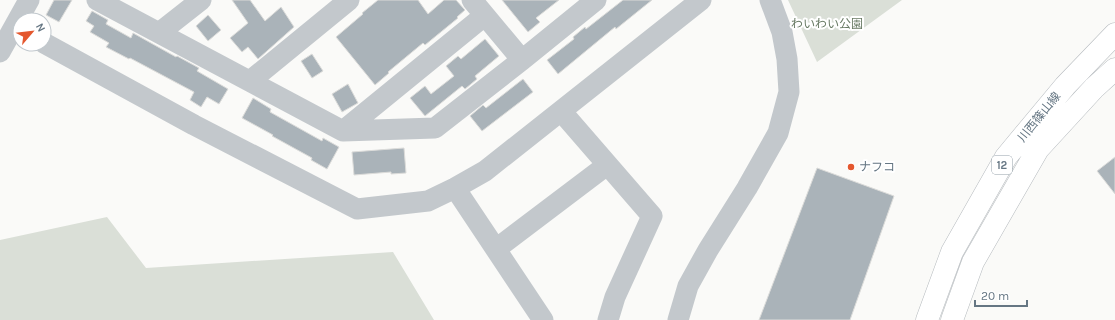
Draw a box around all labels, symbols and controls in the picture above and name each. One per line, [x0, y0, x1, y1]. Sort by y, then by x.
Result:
north arrow [12, 12, 52, 52]
park label: わいわい公園 [791, 17, 863, 31]
text: N [33, 21, 48, 34]
street label: 川西篠山線 [1015, 89, 1063, 145]
road number: 12 [992, 156, 1012, 174]
place label: ナフコ [859, 160, 895, 174]
marker: ナフコ [846, 162, 856, 172]
scale bar [975, 282, 1027, 308]
text: 20 m [981, 289, 1009, 303]

